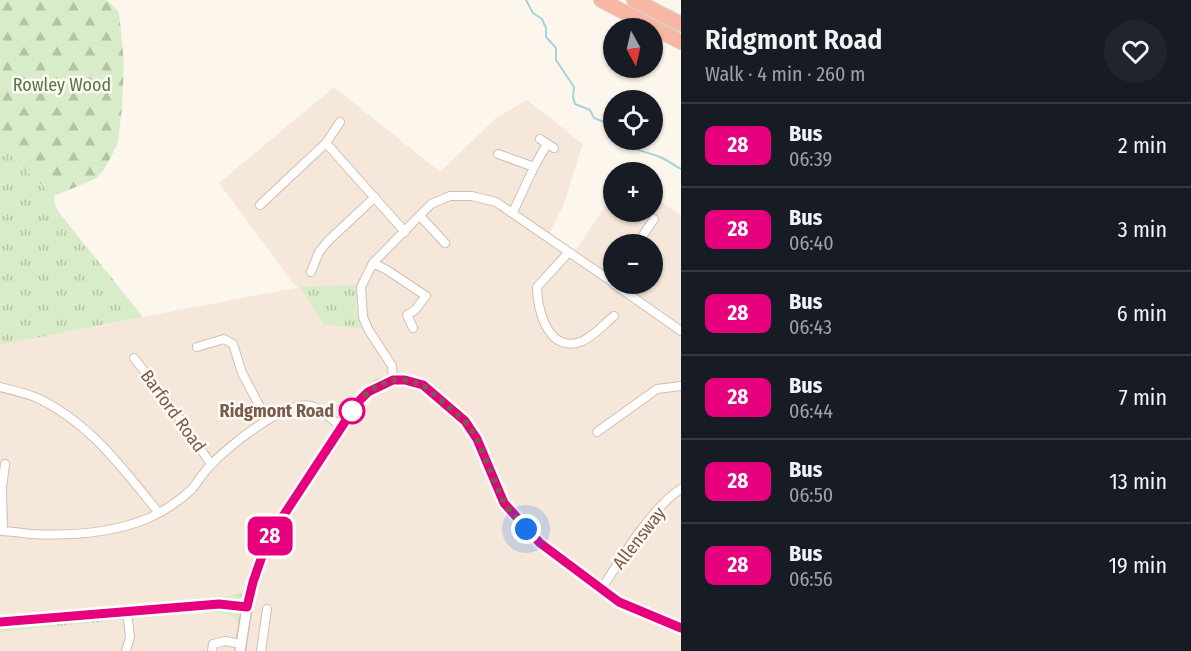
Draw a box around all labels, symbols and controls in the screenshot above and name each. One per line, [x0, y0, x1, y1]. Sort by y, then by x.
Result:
north arrow [603, 18, 663, 78]
map controls [603, 18, 663, 294]
button: heart [1104, 20, 1167, 83]
text: Ridgmont Road [705, 23, 883, 56]
text: Walk · 4 min · 260 m [705, 62, 865, 86]
park label: Rowley Wood [13, 74, 111, 96]
button: locate [603, 90, 663, 150]
text: Bus [789, 120, 822, 147]
text: 28 [728, 132, 748, 158]
text: 2 min [1118, 132, 1167, 159]
text: 06:39 [789, 147, 832, 171]
button: + [603, 162, 663, 222]
text: Bus [789, 204, 822, 231]
text: 28 [728, 216, 748, 242]
text: 3 min [1118, 216, 1167, 243]
text: 06:40 [789, 231, 834, 255]
button: − [603, 234, 663, 294]
text: Bus [789, 288, 822, 315]
text: 28 [728, 300, 748, 326]
text: 6 min [1117, 300, 1167, 327]
text: 06:43 [789, 315, 832, 339]
street label: Barford Road [136, 365, 210, 457]
text: Bus [789, 372, 822, 399]
text: 28 [728, 384, 748, 410]
text: 7 min [1119, 384, 1167, 411]
marker: Ridgmont Road [339, 398, 365, 424]
text: 06:44 [789, 399, 833, 423]
place label: Ridgmont Road [220, 400, 334, 422]
text: Bus [789, 456, 822, 483]
text: 28 [728, 468, 748, 494]
text: 13 min [1109, 468, 1167, 495]
text: 06:50 [789, 483, 833, 507]
street label: Allensway [608, 502, 670, 574]
your location [511, 514, 541, 544]
line badge: 28 [243, 516, 297, 556]
text: 28 [260, 523, 280, 549]
text: Bus [789, 540, 822, 567]
text: 28 [728, 552, 748, 578]
text: 19 min [1109, 552, 1167, 579]
text: 06:56 [789, 567, 833, 591]

